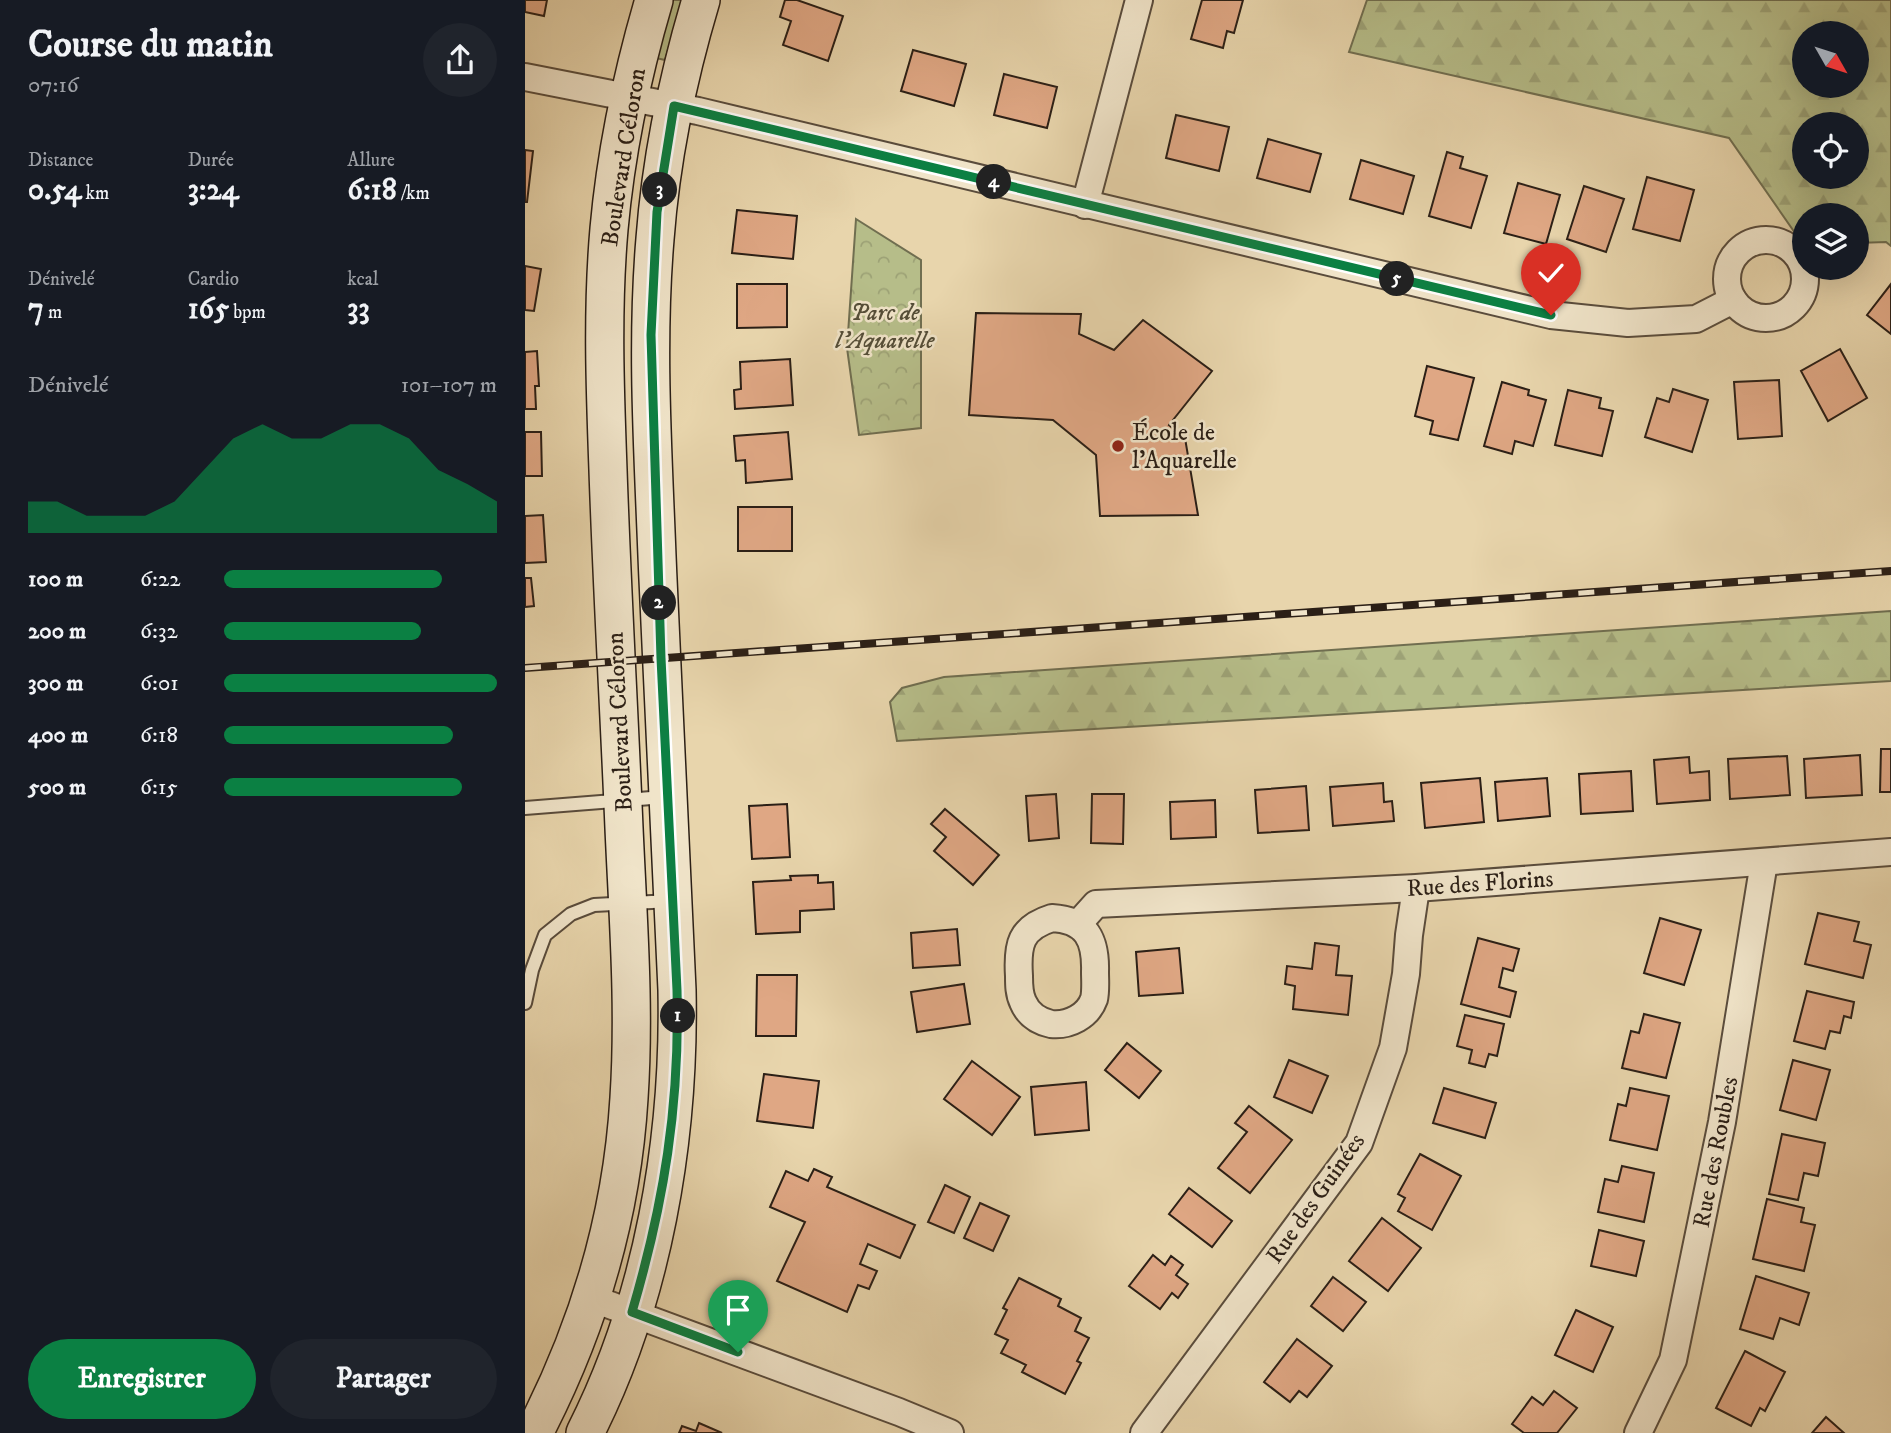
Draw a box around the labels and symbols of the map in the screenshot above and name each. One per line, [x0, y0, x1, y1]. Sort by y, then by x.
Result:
north arrow [1792, 21, 1869, 98]
street label: Boulevard Céloron [595, 65, 653, 248]
pin: 4 [977, 164, 1011, 200]
pin: 3 [643, 172, 677, 208]
pin [1521, 243, 1581, 315]
pin: 5 [1379, 262, 1415, 296]
park label: Parc de l'Aquarelle [835, 298, 935, 356]
place label: École de l'Aquarelle [1132, 418, 1237, 476]
marker: École de l'Aquarelle [1110, 438, 1126, 454]
pin: 2 [641, 586, 677, 620]
street label: Boulevard Céloron [600, 631, 640, 813]
street label: Rue des Florins [1406, 864, 1554, 904]
pin: 1 [661, 998, 695, 1034]
street label: Rue des Roubles [1687, 1074, 1745, 1230]
street label: Rue des Guinées [1260, 1127, 1372, 1270]
pin [708, 1280, 768, 1352]

